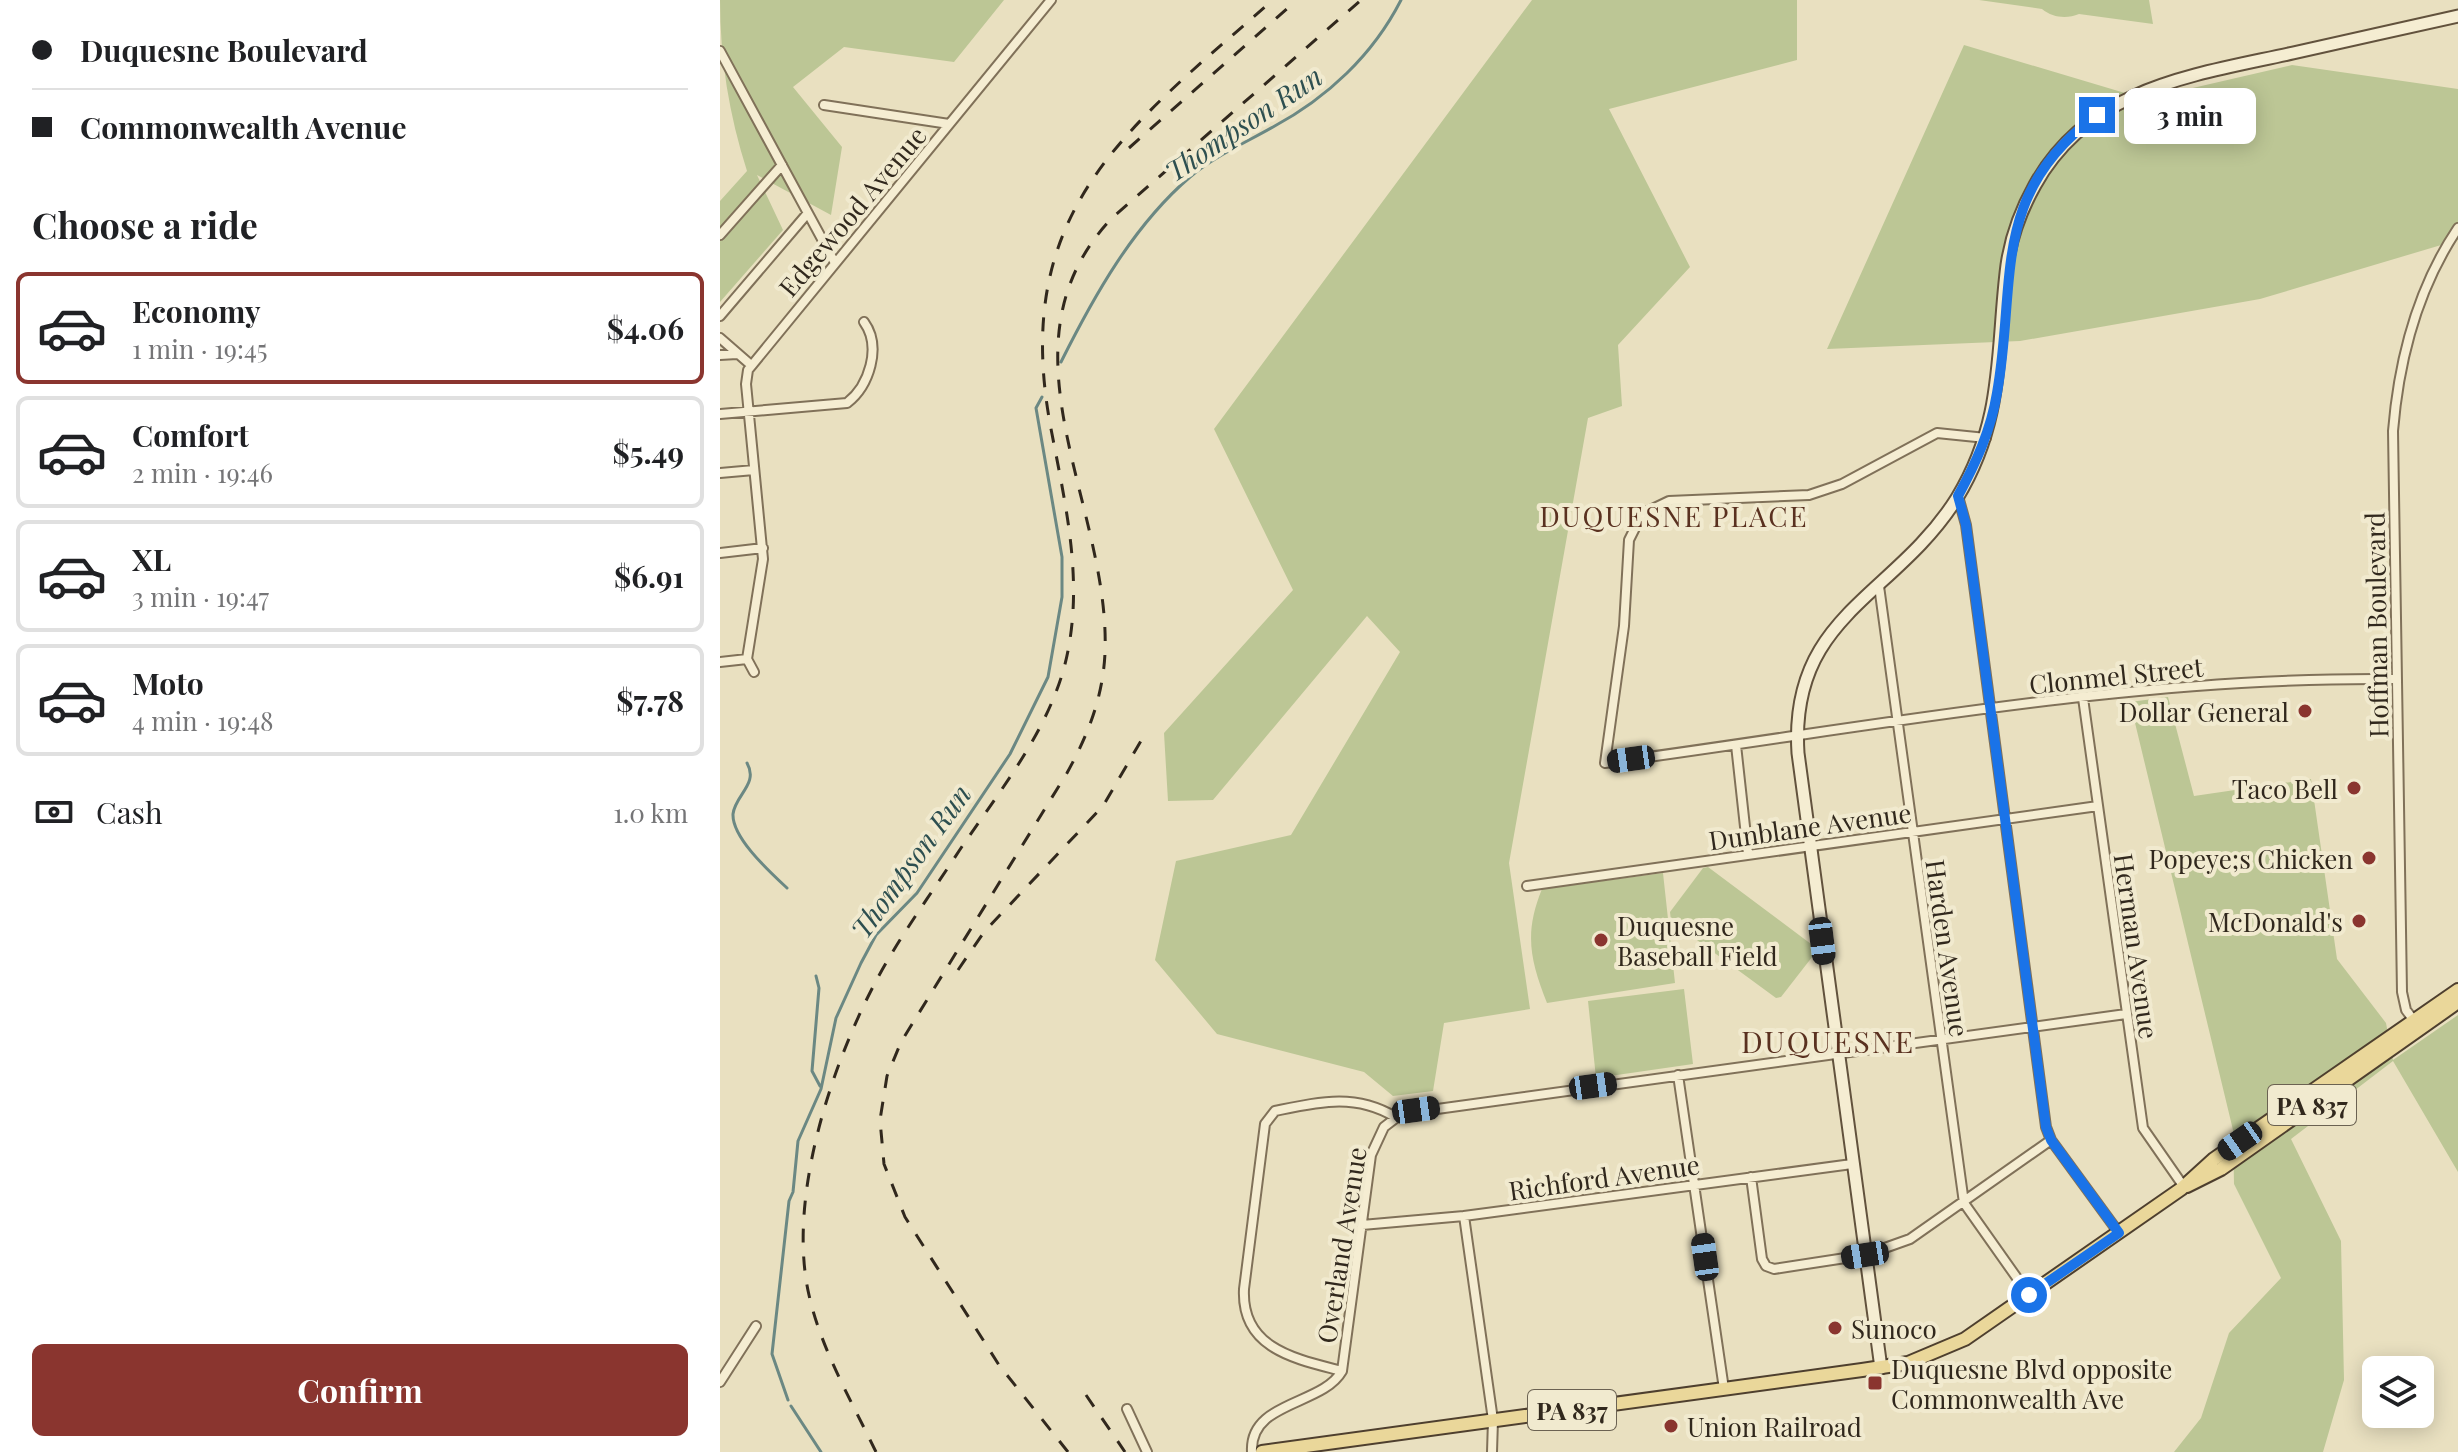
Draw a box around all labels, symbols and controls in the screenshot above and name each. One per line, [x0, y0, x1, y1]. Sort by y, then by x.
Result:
text: Duquesne Boulevard [80, 30, 368, 70]
water label: Thompson Run [1157, 57, 1329, 189]
callout: 3 min [2125, 87, 2257, 143]
route end [2079, 97, 2115, 133]
text: 3 min [2157, 98, 2223, 133]
text: Commonwealth Avenue [80, 107, 407, 147]
street label: Edgewood Avenue [770, 118, 934, 304]
text: Choose a ride [32, 200, 258, 248]
text: Economy [132, 291, 261, 331]
icon: car [36, 292, 108, 364]
text: $4.06 [607, 308, 684, 348]
text: 1 min · 19:45 [132, 331, 268, 366]
text: Comfort [132, 415, 249, 455]
icon: car [36, 416, 108, 488]
text: $5.49 [612, 432, 684, 472]
text: 2 min · 19:46 [132, 455, 273, 490]
district label: DUQUESNE PLACE [1539, 497, 1809, 534]
street label: Hoffman Boulevard [2357, 512, 2395, 738]
text: XL [132, 539, 171, 579]
icon: car [36, 540, 108, 612]
text: $6.91 [614, 556, 684, 596]
text: 3 min · 19:47 [132, 579, 269, 614]
street label: Clonmel Street [2027, 648, 2206, 702]
text: Moto [132, 663, 204, 703]
icon: car [36, 664, 108, 736]
text: $7.78 [616, 680, 684, 720]
place label: Dollar General [2119, 694, 2289, 729]
marker: Dollar General [2296, 702, 2314, 720]
text: 4 min · 19:48 [132, 703, 274, 738]
car [1606, 744, 1656, 774]
place label: Taco Bell [2232, 771, 2338, 806]
water label: Thompson Run [841, 776, 979, 946]
marker: Taco Bell [2345, 779, 2363, 797]
icon: cash [32, 790, 76, 834]
text: Cash [96, 792, 163, 832]
street label: Dunblane Avenue [1706, 794, 1914, 858]
text: 1.0 km [613, 795, 688, 830]
place label: Popeye;s Chicken [2149, 841, 2353, 876]
marker: Popeye;s Chicken [2360, 849, 2378, 867]
street label: Herman Avenue [2107, 851, 2167, 1041]
street label: Harden Avenue [1918, 857, 1978, 1039]
place label: McDonald's [2208, 904, 2343, 939]
place label: Duquesne Baseball Field [1617, 908, 1778, 973]
marker: McDonald's [2350, 912, 2368, 930]
car [1807, 916, 1837, 966]
marker: Duquesne Baseball Field [1592, 931, 1610, 949]
district label: DUQUESNE [1741, 1021, 1915, 1061]
car [1568, 1071, 1618, 1101]
road number: PA 837 [2268, 1085, 2356, 1125]
car [1391, 1095, 1441, 1125]
car [2213, 1117, 2267, 1165]
street label: Overland Avenue [1308, 1144, 1374, 1346]
street label: Richford Avenue [1506, 1146, 1702, 1208]
car [1690, 1232, 1720, 1282]
car [1839, 1239, 1891, 1271]
route start [2011, 1277, 2047, 1313]
place label: Sunoco [1851, 1311, 1937, 1346]
marker: Sunoco [1826, 1319, 1844, 1337]
button: Confirm [32, 1344, 688, 1436]
place label: Duquesne Blvd opposite Commonwealth Ave [1891, 1351, 2172, 1416]
map controls [2362, 1356, 2434, 1428]
button: layers [2362, 1356, 2434, 1428]
marker: Duquesne Blvd opposite Commonwealth Ave [1866, 1374, 1884, 1392]
road number: PA 837 [1528, 1390, 1616, 1430]
place label: Union Railroad [1687, 1409, 1862, 1444]
marker: Union Railroad [1662, 1417, 1680, 1435]

